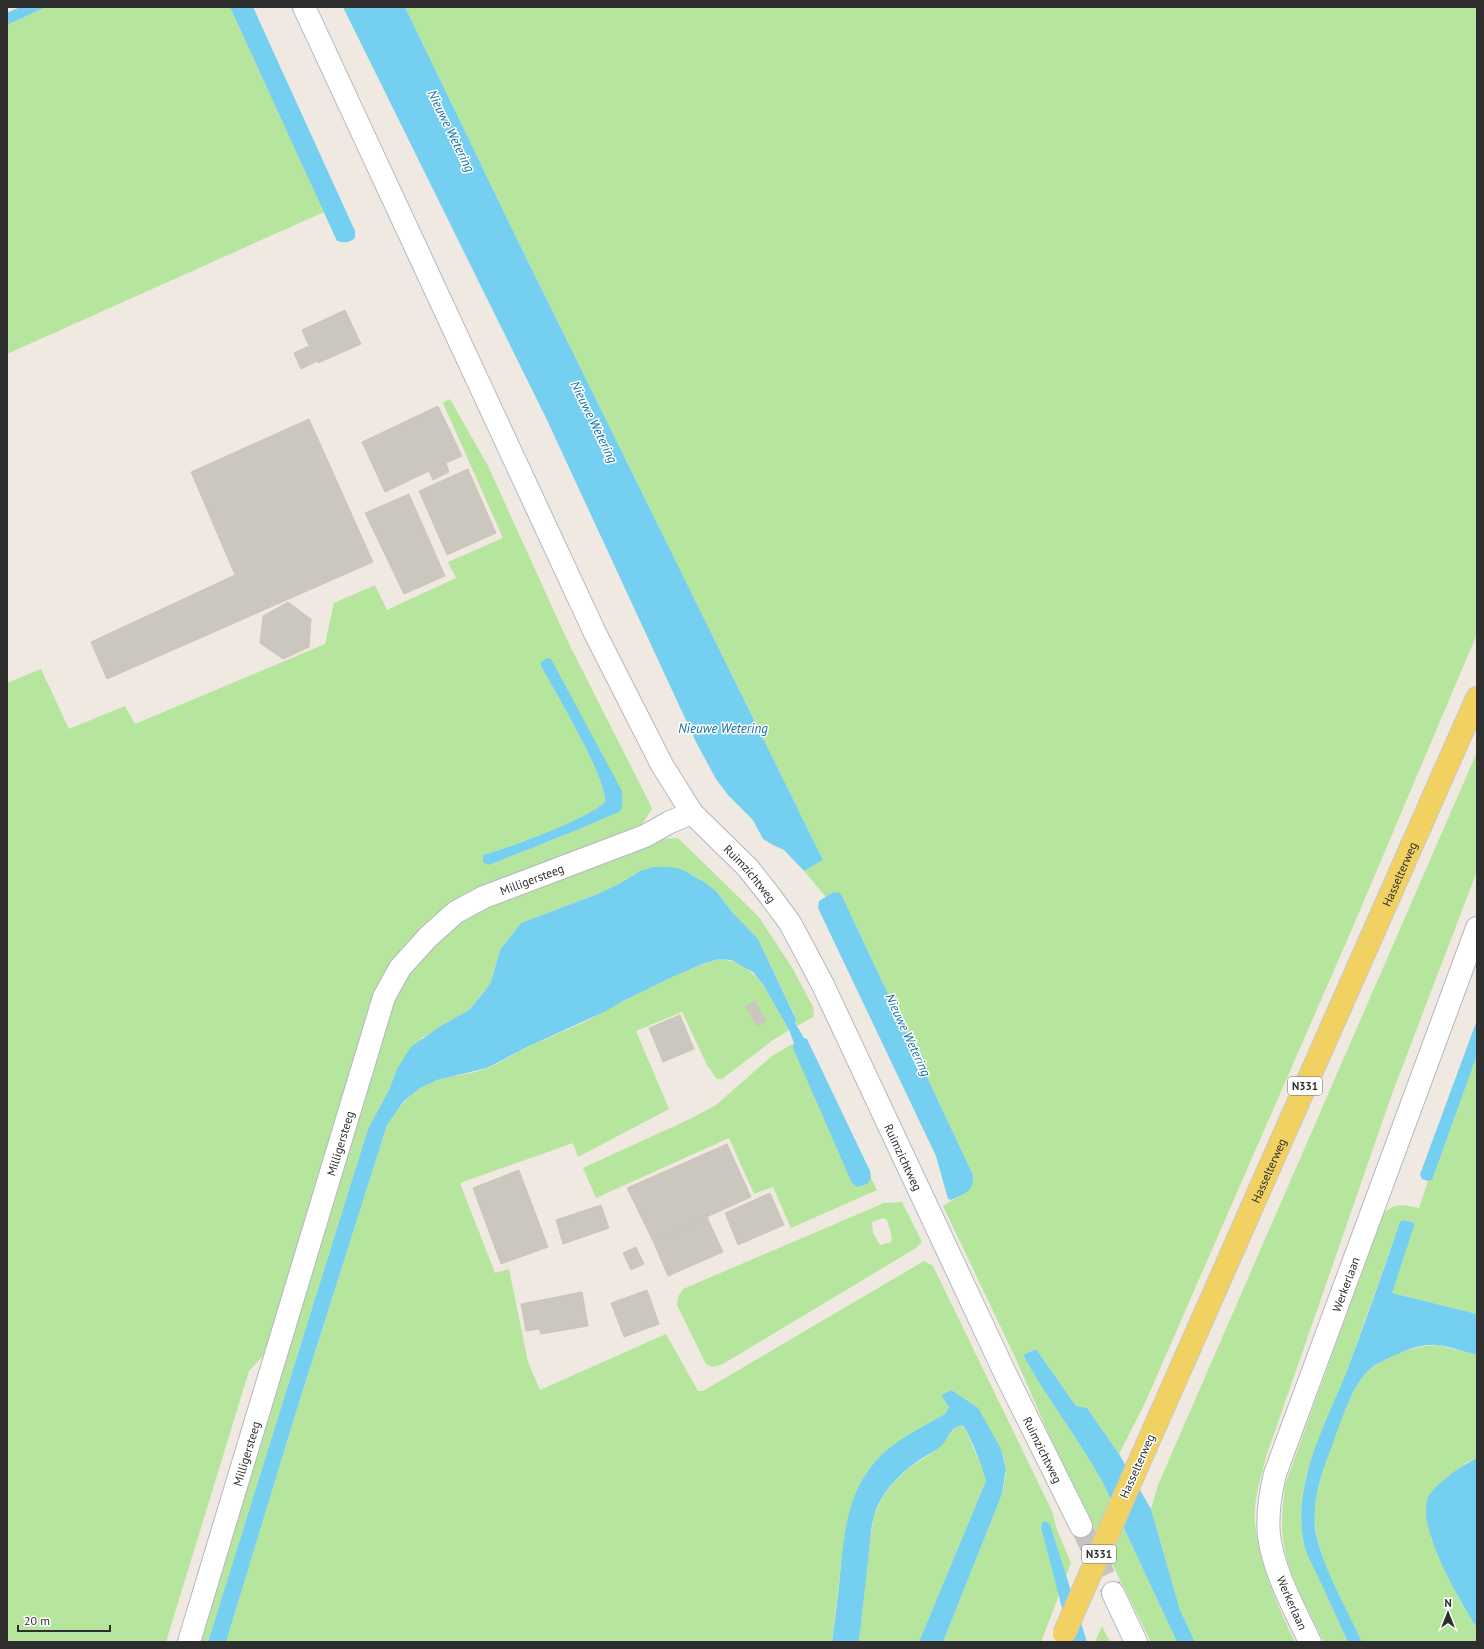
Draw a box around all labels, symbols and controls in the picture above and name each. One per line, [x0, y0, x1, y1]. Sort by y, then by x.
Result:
water label: Nieuwe Wetering [424, 87, 478, 175]
water label: Nieuwe Wetering [567, 378, 621, 466]
water label: Nieuwe Wetering [678, 720, 768, 737]
street label: Hasselterweg [1378, 839, 1420, 909]
street label: Ruimzichtweg [721, 841, 780, 905]
street label: Milligersteeg [498, 860, 566, 898]
water label: Nieuwe Wetering [881, 991, 935, 1080]
road number: N331 [1288, 1077, 1322, 1095]
street label: Milligersteeg [323, 1109, 357, 1178]
street label: Ruimzichtweg [882, 1121, 926, 1193]
street label: Hasselterweg [1247, 1136, 1289, 1205]
street label: Werkerlaan [1328, 1255, 1362, 1314]
street label: Ruimzichtweg [1020, 1414, 1066, 1485]
street label: Milligersteeg [229, 1419, 263, 1488]
street label: Hasselterweg [1116, 1431, 1158, 1501]
road number: N331 [1082, 1545, 1116, 1563]
street label: Werkerlaan [1273, 1574, 1311, 1632]
north arrow [1428, 1593, 1468, 1633]
text: N [1444, 1596, 1452, 1610]
scale bar [18, 1607, 110, 1633]
text: 20 m [24, 1613, 50, 1628]

